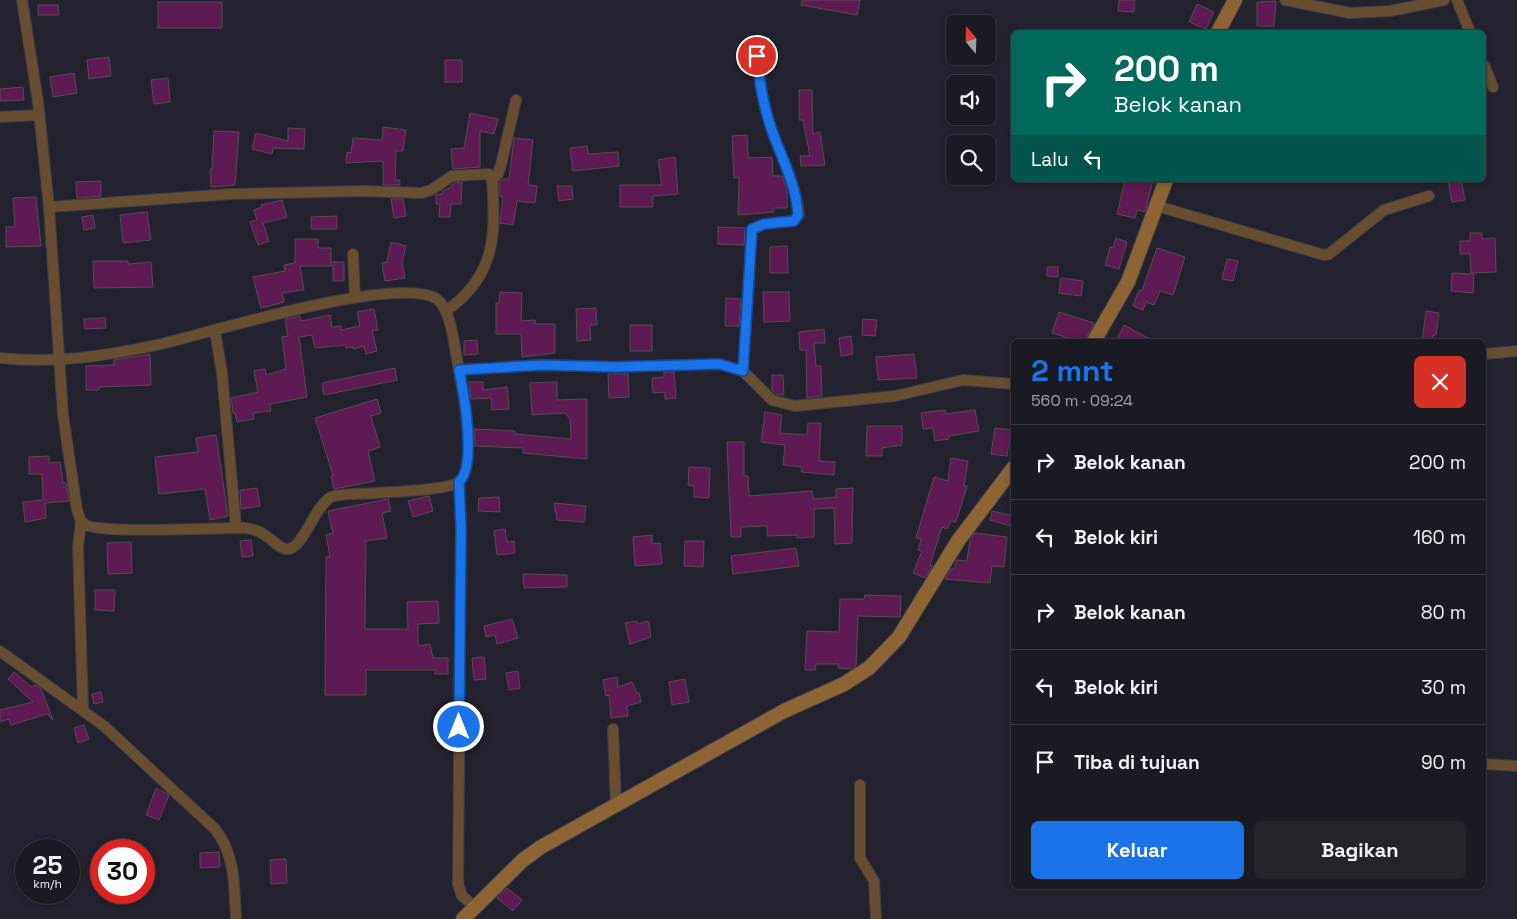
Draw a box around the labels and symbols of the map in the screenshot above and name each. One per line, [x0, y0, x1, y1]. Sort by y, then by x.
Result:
north arrow [946, 15, 996, 65]
pin [736, 35, 778, 77]
position arrow [432, 700, 484, 752]
speed limit sign: 30 [90, 839, 155, 904]

